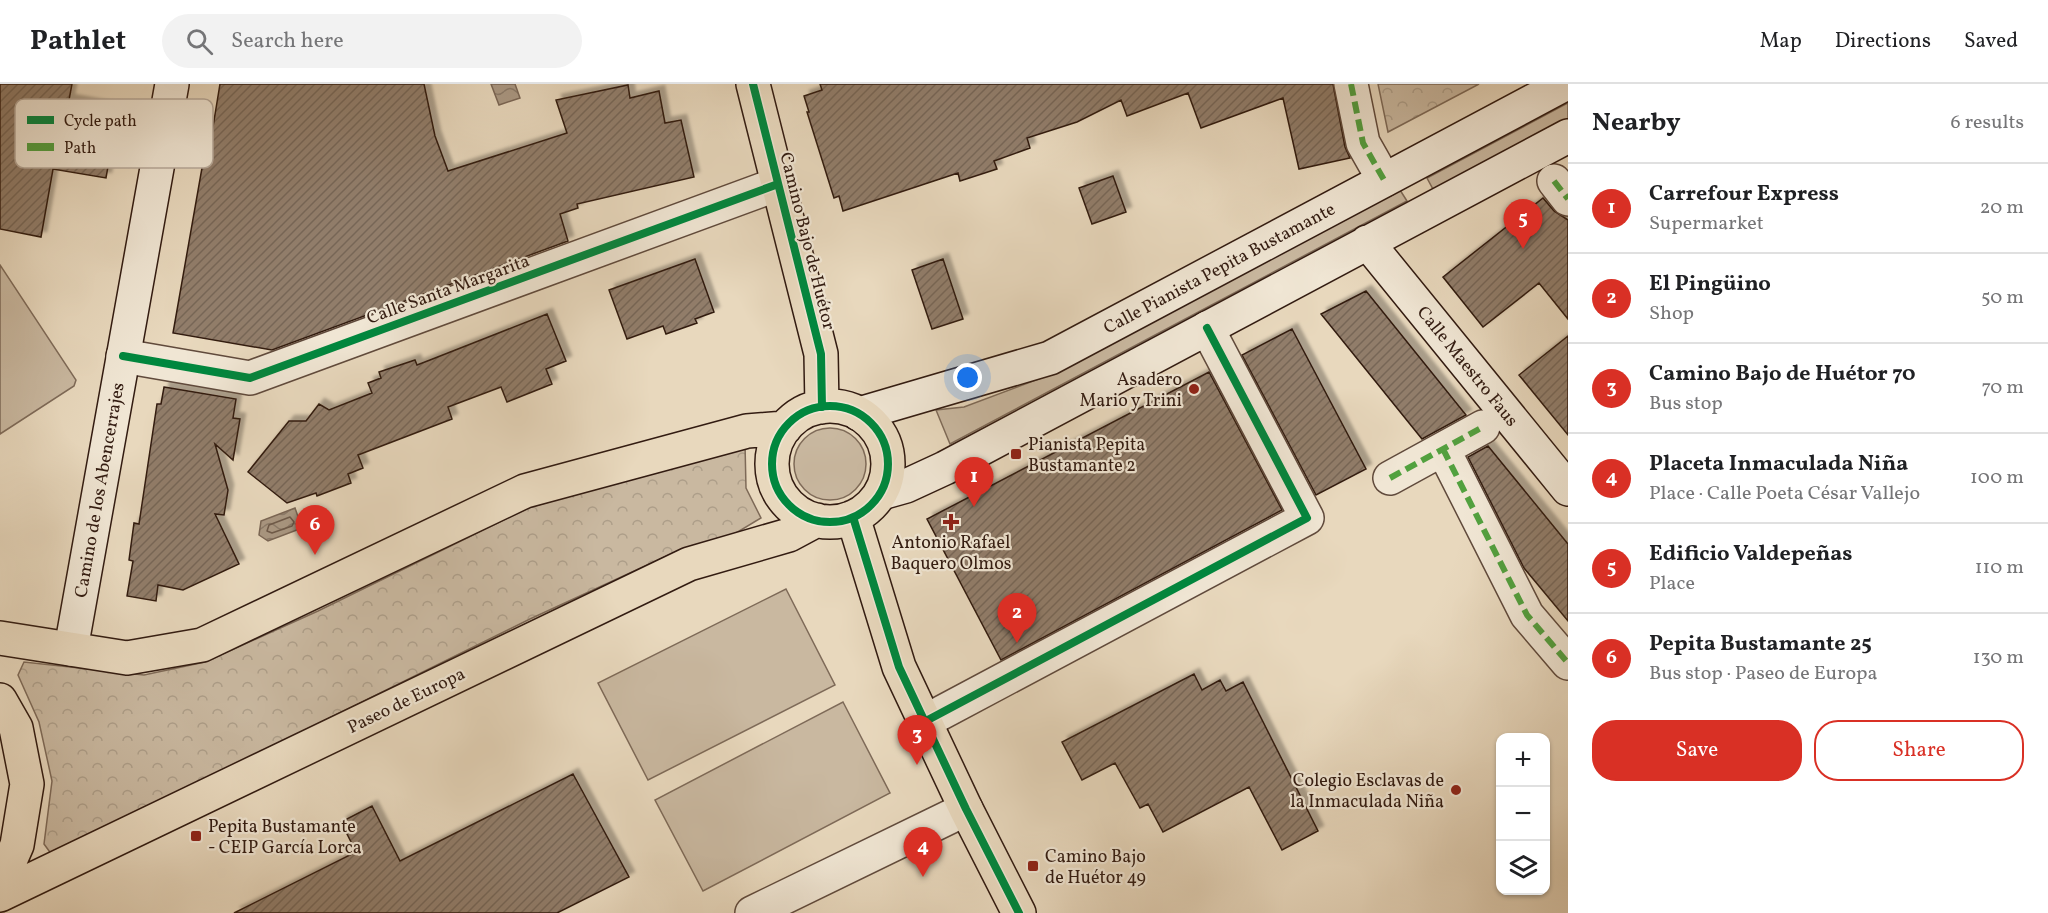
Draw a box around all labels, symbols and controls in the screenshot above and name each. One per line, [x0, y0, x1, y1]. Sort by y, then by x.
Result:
search box [162, 14, 582, 68]
text: Pathlet [30, 22, 126, 61]
icon: search [183, 25, 216, 58]
text: Search here [231, 26, 344, 57]
text: Map [1760, 27, 1802, 56]
text: Directions [1835, 27, 1931, 56]
text: Saved [1964, 27, 2018, 56]
legend [15, 99, 213, 168]
text: Nearby [1592, 105, 1681, 141]
text: 6 results [1951, 109, 2024, 137]
text: Cycle path [64, 111, 137, 133]
text: Path [64, 138, 96, 160]
street label: Camino Bajo de Huétor [772, 150, 841, 333]
text: Carrefour Express [1649, 179, 1839, 210]
text: 1 [1607, 194, 1616, 222]
text: 20 m [1980, 194, 2024, 222]
street label: Calle Pianista Pepita Bustamante [1099, 197, 1340, 341]
pin: 5 [1504, 200, 1543, 249]
text: Supermarket [1649, 210, 1764, 238]
street label: Calle Santa Margarita [364, 249, 534, 332]
text: El Pingüino [1649, 269, 1771, 300]
text: 2 [1606, 284, 1617, 312]
text: 50 m [1981, 284, 2024, 312]
text: Shop [1649, 300, 1694, 328]
street label: Calle Maestro Faus [1410, 301, 1523, 433]
text: Camino Bajo de Huétor 70 [1649, 359, 1916, 390]
your location [953, 363, 982, 392]
place label: Asadero Mario y Trini [1079, 368, 1182, 414]
text: 3 [1606, 374, 1617, 402]
text: 70 m [1981, 374, 2024, 402]
street label: Camino de los Abencerrajes [69, 381, 132, 600]
marker: Asadero Mario y Trini [1187, 382, 1201, 396]
text: Bus stop [1649, 390, 1723, 418]
place label: Pianista Pepita Bustamante 2 [1028, 433, 1145, 479]
marker: Pianista Pepita Bustamante 2 [1009, 447, 1023, 461]
text: Placeta Inmaculada Niña [1649, 449, 1908, 480]
pin: 1 [954, 458, 994, 507]
text: 4 [1605, 464, 1618, 492]
text: 100 m [1970, 464, 2024, 492]
text: Place · Calle Poeta César Vallejo [1649, 480, 1920, 508]
pin: 6 [296, 506, 334, 555]
marker: Antonio Rafael Baquero Olmos [944, 515, 958, 529]
place label: Antonio Rafael Baquero Olmos [890, 531, 1012, 577]
text: Edificio Valdepeñas [1649, 539, 1853, 570]
text: 5 [1607, 554, 1616, 582]
text: 110 m [1975, 554, 2024, 582]
text: Place [1649, 570, 1695, 598]
pin: 2 [998, 594, 1036, 643]
text: Pepita Bustamante 25 [1649, 629, 1872, 660]
text: 6 [1606, 644, 1617, 672]
text: 130 m [1973, 644, 2024, 672]
text: Bus stop · Paseo de Europa [1649, 660, 1877, 688]
street label: Paseo de Europa [343, 662, 470, 741]
pin: 3 [898, 716, 936, 765]
button: Save [1592, 720, 1802, 781]
button: Share [1814, 720, 2024, 781]
map controls [1496, 733, 1550, 895]
button: + [1496, 733, 1550, 787]
place label: Colegio Esclavas de la Inmaculada Niña [1290, 769, 1444, 815]
marker: Colegio Esclavas de la Inmaculada Niña [1449, 783, 1463, 797]
button: − [1496, 787, 1550, 841]
place label: Pepita Bustamante - CEIP García Lorca [208, 815, 362, 861]
pin: 4 [904, 828, 942, 877]
marker: Pepita Bustamante - CEIP García Lorca [189, 829, 203, 843]
button: layers [1496, 841, 1550, 895]
place label: Camino Bajo de Huétor 49 [1045, 845, 1146, 891]
marker: Camino Bajo de Huétor 49 [1026, 859, 1040, 873]

